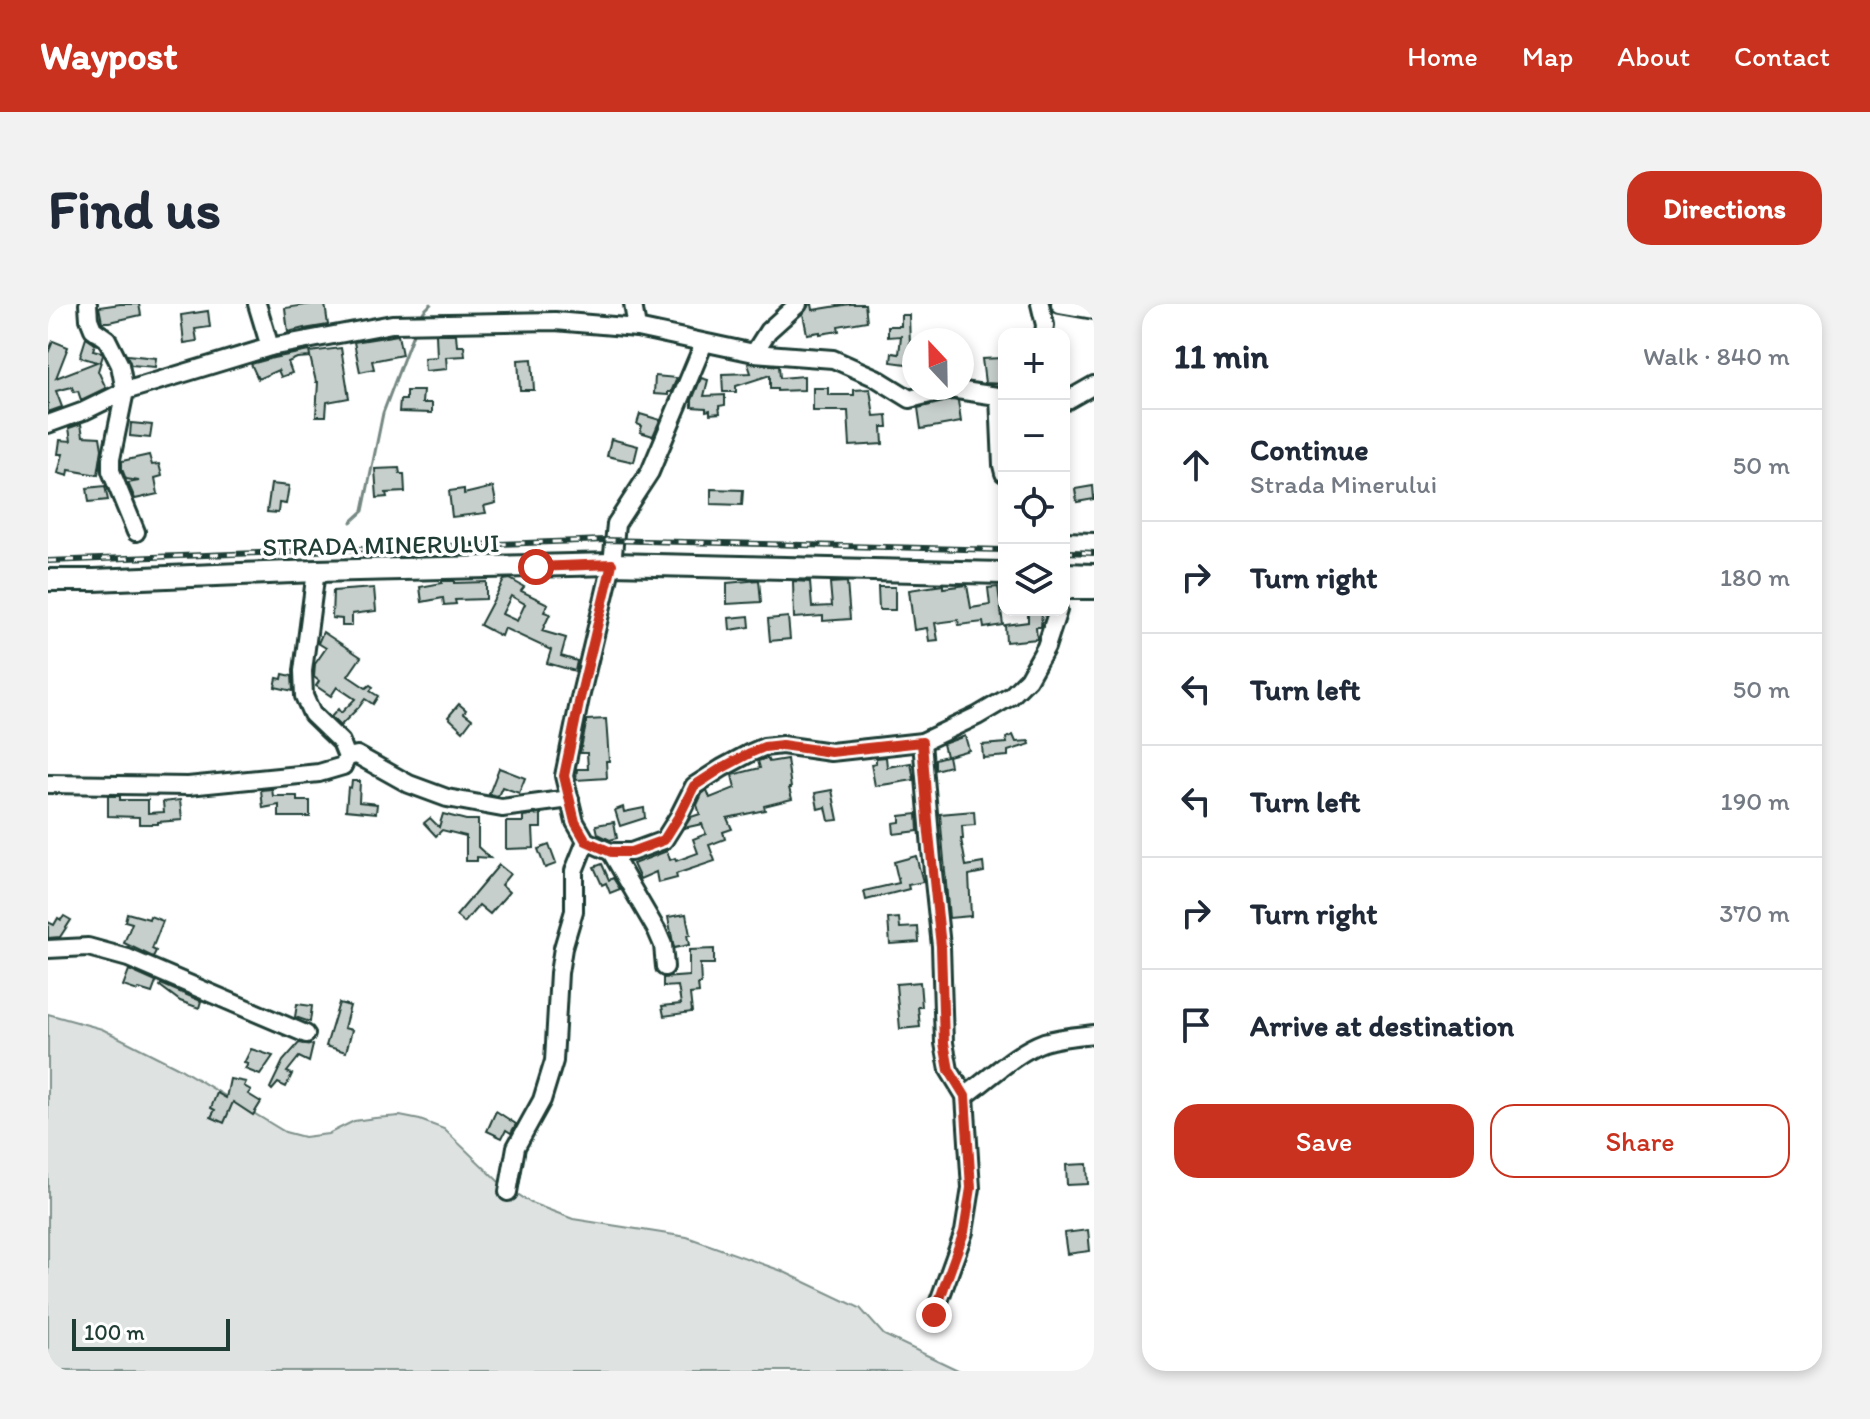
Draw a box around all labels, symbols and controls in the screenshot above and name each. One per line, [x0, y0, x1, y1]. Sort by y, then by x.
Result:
text: Waypost [40, 33, 178, 79]
text: Home [1407, 39, 1478, 73]
text: Map [1522, 39, 1573, 73]
text: About [1617, 39, 1690, 73]
text: Contact [1734, 39, 1830, 73]
button: Directions [1627, 171, 1822, 245]
text: Find us [48, 175, 221, 242]
north arrow [902, 328, 974, 400]
map controls [998, 328, 1070, 616]
button: + [998, 328, 1070, 400]
text: 11 min [1174, 336, 1269, 377]
text: Walk · 840 m [1643, 340, 1790, 372]
button: − [998, 400, 1070, 472]
text: Continue [1250, 431, 1369, 468]
icon: ahead [1174, 443, 1218, 487]
text: 50 m [1733, 449, 1790, 481]
text: Strada Minerului [1250, 468, 1437, 500]
button: locate [998, 472, 1070, 544]
street label: STRADA MINERULUI [262, 527, 500, 563]
button: layers [998, 544, 1070, 616]
route start [518, 549, 554, 585]
icon: right [1174, 555, 1218, 599]
text: Turn right [1250, 559, 1378, 596]
text: 180 m [1720, 561, 1790, 593]
icon: left [1174, 667, 1218, 711]
text: Turn left [1250, 671, 1361, 708]
text: 50 m [1733, 673, 1790, 705]
icon: left [1174, 779, 1218, 823]
text: Turn left [1250, 783, 1361, 820]
text: 190 m [1721, 785, 1790, 817]
icon: right [1174, 891, 1218, 935]
text: Turn right [1250, 895, 1378, 932]
text: 370 m [1719, 897, 1790, 929]
icon: arrive [1174, 1003, 1218, 1047]
text: Arrive at destination [1250, 1007, 1514, 1044]
button: Save [1174, 1104, 1474, 1178]
button: Share [1490, 1104, 1790, 1178]
route end [916, 1297, 952, 1333]
scale bar [72, 1315, 230, 1351]
text: 100 m [84, 1319, 145, 1346]

